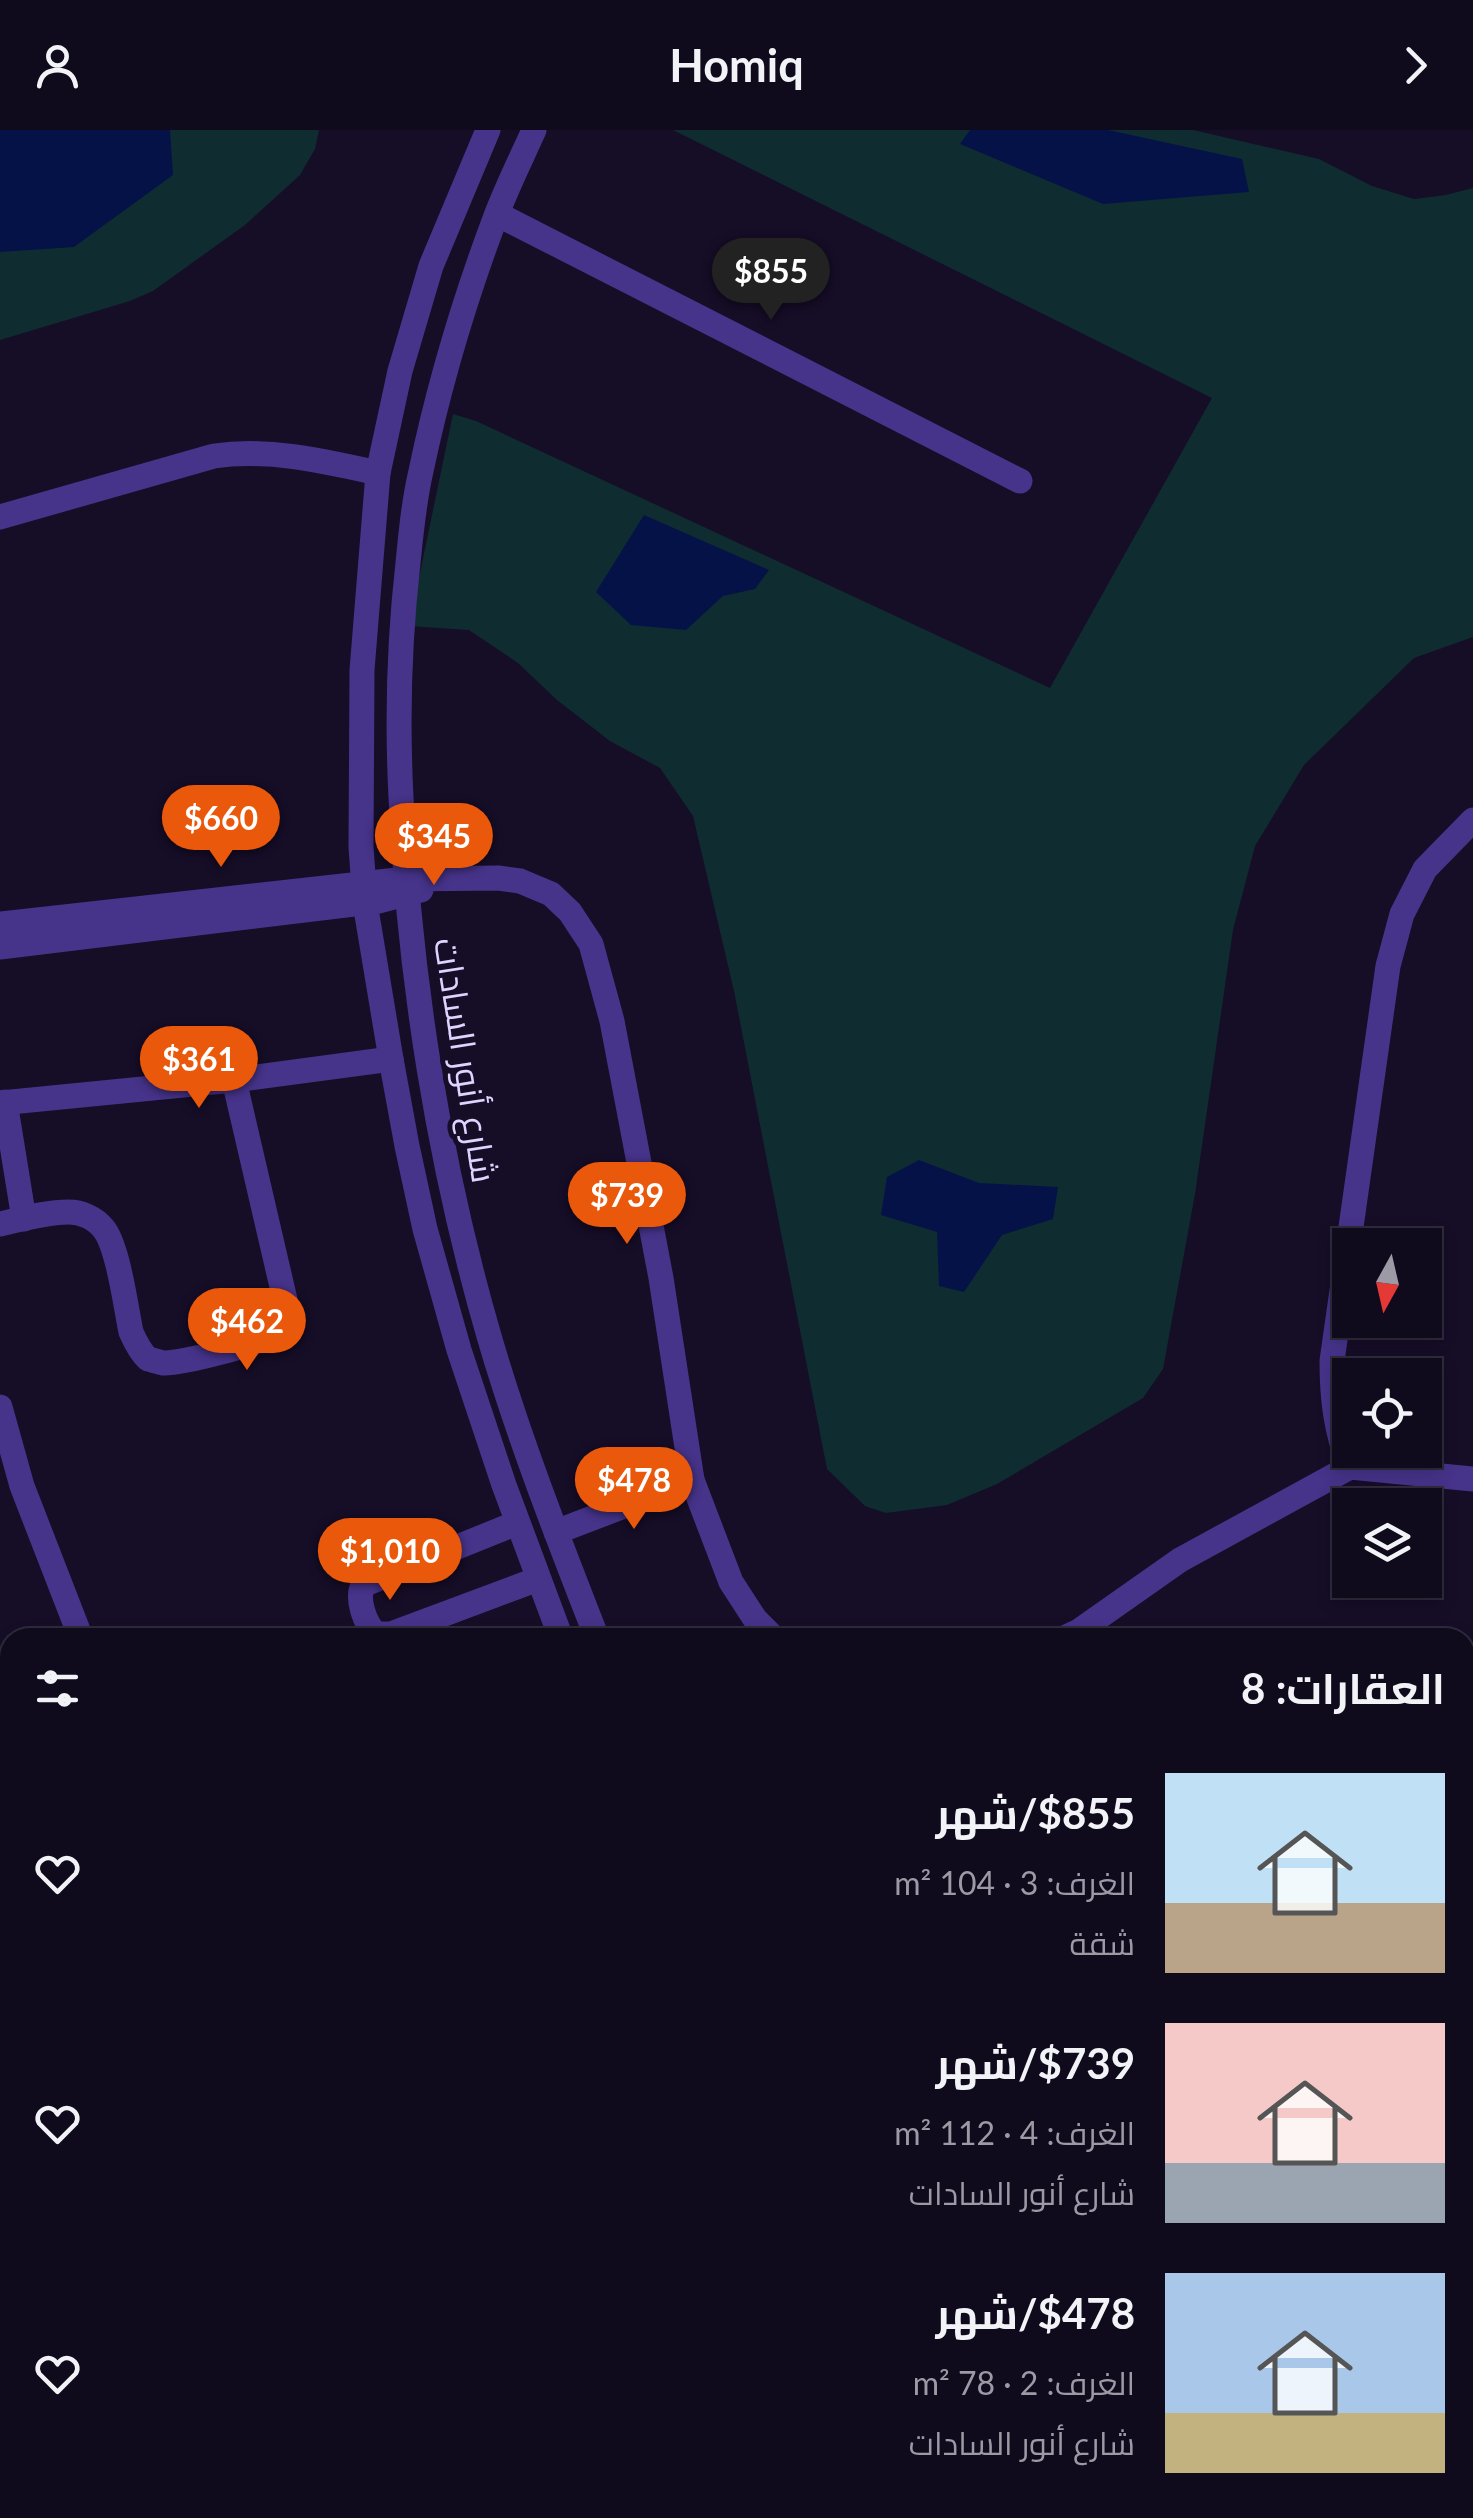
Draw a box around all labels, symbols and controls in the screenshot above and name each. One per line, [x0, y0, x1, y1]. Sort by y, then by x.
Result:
icon: person [30, 38, 85, 93]
text: Homiq [669, 38, 804, 92]
icon: forward [1388, 38, 1443, 93]
pin: $855 [712, 238, 830, 323]
text: $855 [734, 251, 808, 290]
pin: $660 [162, 785, 280, 870]
text: $660 [184, 798, 258, 837]
pin: $345 [375, 803, 493, 888]
text: $345 [397, 816, 471, 855]
street label: شارع أنور السادات [423, 935, 507, 1186]
pin: $361 [140, 1026, 258, 1111]
text: $361 [162, 1039, 236, 1078]
pin: $739 [568, 1162, 686, 1247]
text: $739 [590, 1175, 664, 1214]
north arrow [1332, 1228, 1442, 1338]
map controls [1332, 1228, 1442, 1598]
pin: $462 [188, 1288, 306, 1373]
text: $462 [210, 1301, 284, 1340]
button: locate [1332, 1358, 1442, 1468]
pin: $478 [575, 1447, 693, 1532]
text: $478 [597, 1460, 671, 1499]
button: layers [1332, 1488, 1442, 1598]
pin: $1,010 [309, 1518, 471, 1603]
text: $1,010 [340, 1531, 440, 1570]
icon: filters [30, 1661, 85, 1716]
text: العقارات: 8 [1241, 1663, 1445, 1713]
text: $855/شهر [936, 1788, 1135, 1838]
icon: home [1245, 1813, 1365, 1933]
icon: heart [30, 1846, 85, 1901]
text: الغرف: 3 · 104 m² [894, 1863, 1135, 1902]
text: شقة [1070, 1923, 1135, 1962]
text: $739/شهر [936, 2038, 1135, 2088]
icon: home [1245, 2063, 1365, 2183]
icon: heart [30, 2096, 85, 2151]
text: الغرف: 4 · 112 m² [894, 2113, 1135, 2152]
text: شارع أنور السادات [909, 2173, 1135, 2212]
text: $478/شهر [936, 2288, 1135, 2338]
icon: home [1245, 2313, 1365, 2433]
icon: heart [30, 2346, 85, 2401]
text: الغرف: 2 · 78 m² [913, 2363, 1135, 2402]
text: شارع أنور السادات [909, 2423, 1135, 2462]

